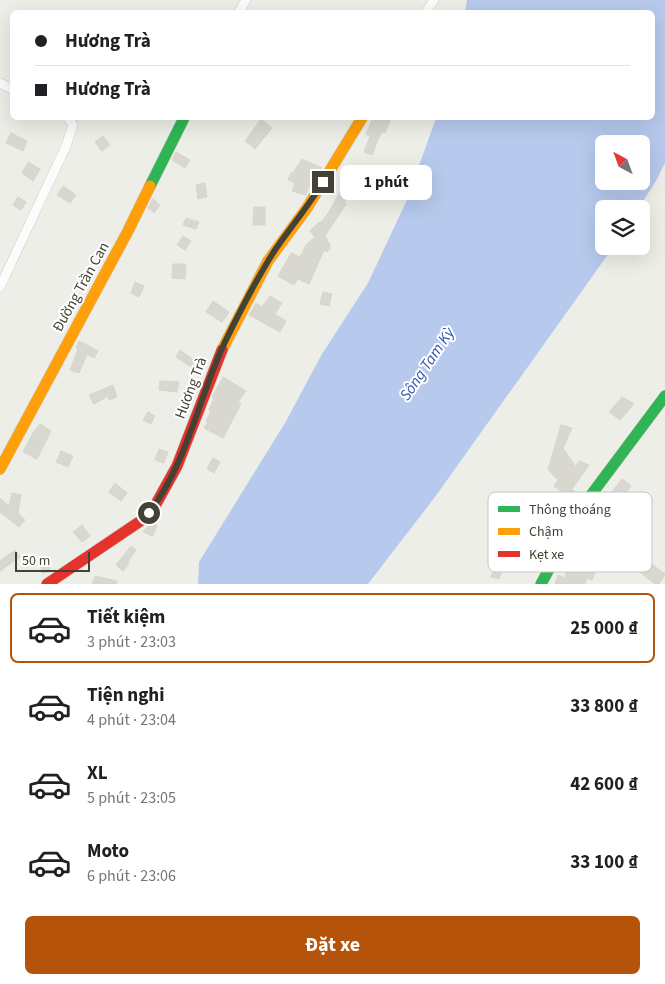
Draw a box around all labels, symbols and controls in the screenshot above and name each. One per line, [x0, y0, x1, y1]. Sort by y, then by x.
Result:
text: Hương Trà [65, 28, 151, 55]
text: Hương Trà [65, 76, 151, 103]
north arrow [595, 135, 650, 190]
map controls [595, 135, 650, 255]
callout: 1 phút [340, 164, 433, 200]
route end [312, 171, 334, 193]
text: 1 phút [363, 171, 409, 193]
button: layers [595, 200, 650, 255]
street label: Đường Trần Can [48, 238, 114, 336]
water label: Sông Tam Kỳ [394, 322, 460, 405]
street label: Hương Trà [170, 354, 212, 422]
legend [488, 492, 652, 572]
text: Thông thoáng [529, 500, 611, 520]
route start [138, 502, 160, 524]
text: Chậm [529, 522, 563, 542]
text: Kẹt xe [529, 545, 564, 565]
scale bar [15, 549, 90, 572]
text: 50 m [22, 551, 50, 571]
text: Tiết kiệm [87, 604, 165, 631]
icon: car [27, 606, 72, 651]
text: 25 000 ₫ [570, 615, 638, 642]
text: 3 phút · 23:03 [87, 631, 176, 653]
text: Tiện nghi [87, 682, 164, 709]
icon: car [27, 684, 72, 729]
text: 33 800 ₫ [570, 693, 638, 720]
text: 4 phút · 23:04 [87, 709, 176, 731]
text: XL [87, 760, 108, 787]
icon: car [27, 762, 72, 807]
text: 42 600 ₫ [570, 771, 638, 798]
text: 5 phút · 23:05 [87, 787, 176, 809]
text: Moto [87, 838, 129, 865]
icon: car [27, 840, 72, 885]
text: 33 100 ₫ [570, 849, 638, 876]
text: 6 phút · 23:06 [87, 865, 176, 887]
button: Đặt xe [25, 916, 640, 974]

